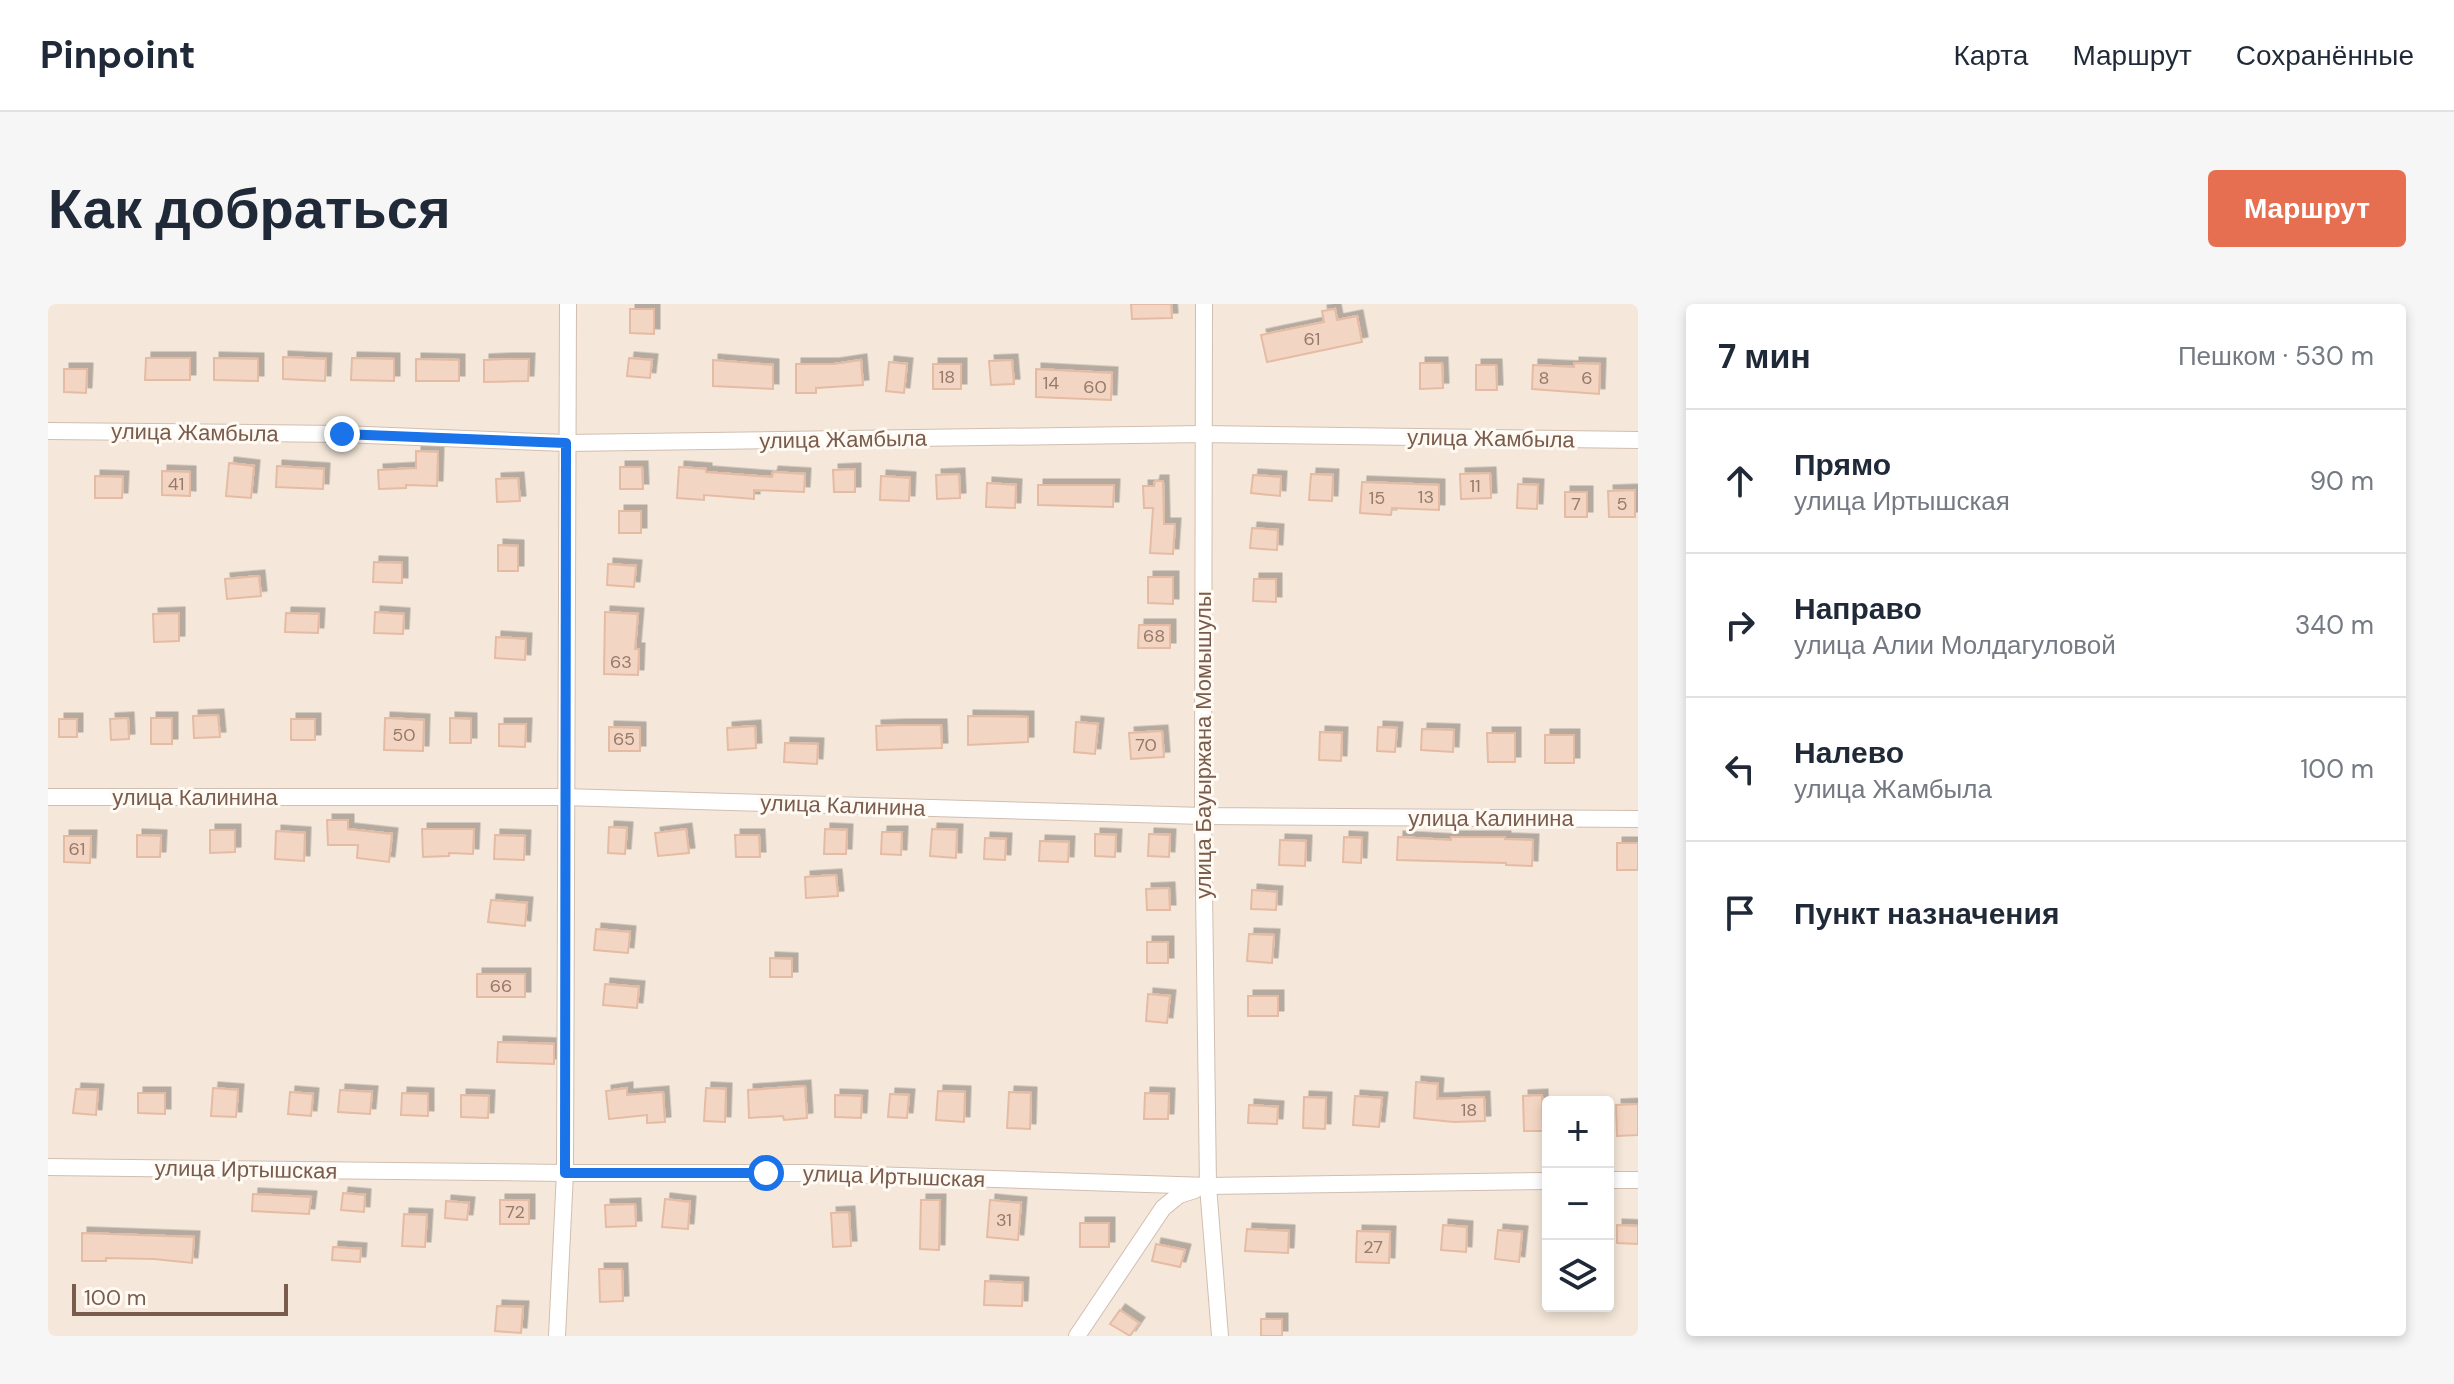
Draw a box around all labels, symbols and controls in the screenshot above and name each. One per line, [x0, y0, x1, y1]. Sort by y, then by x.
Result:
text: Pinpoint [40, 30, 196, 80]
text: Карта [1953, 37, 2028, 74]
text: Маршрут [2072, 37, 2192, 74]
text: Сохранённые [2236, 37, 2414, 74]
button: Маршрут [2208, 170, 2406, 247]
text: Как добраться [48, 172, 451, 245]
house number: 61 [1304, 327, 1320, 351]
text: 7 мин [1718, 334, 1811, 379]
text: Пешком · 530 m [2178, 339, 2374, 373]
house number: 18 [939, 365, 955, 389]
house number: 8 [1539, 366, 1549, 390]
house number: 6 [1581, 366, 1593, 390]
house number: 14 [1043, 371, 1059, 395]
house number: 60 [1083, 375, 1107, 399]
route end [324, 416, 360, 452]
street label: улица Жамбыла [111, 417, 280, 448]
street label: улица Жамбыла [1407, 423, 1576, 454]
street label: улица Жамбыла [759, 424, 928, 455]
text: Прямо [1794, 445, 1891, 484]
icon: ahead [1718, 459, 1762, 503]
text: 90 m [2310, 464, 2374, 498]
house number: 41 [168, 472, 184, 496]
house number: 11 [1469, 474, 1481, 498]
text: улица Иртышская [1794, 484, 2010, 518]
house number: 13 [1418, 485, 1434, 509]
house number: 15 [1369, 486, 1385, 510]
house number: 7 [1571, 492, 1581, 516]
house number: 5 [1617, 492, 1627, 516]
text: Направо [1794, 589, 1922, 628]
street label: улица Бауыржана Момышулы [1189, 591, 1218, 899]
icon: right [1718, 603, 1762, 647]
text: 340 m [2295, 608, 2374, 642]
house number: 68 [1143, 624, 1165, 648]
text: улица Алии Молдагуловой [1794, 628, 2116, 662]
house number: 63 [610, 650, 632, 674]
house number: 50 [392, 723, 416, 747]
house number: 65 [613, 727, 635, 751]
house number: 70 [1135, 733, 1157, 757]
text: Налево [1794, 733, 1904, 772]
icon: left [1718, 747, 1762, 791]
text: 100 m [2300, 752, 2374, 786]
text: улица Жамбыла [1794, 772, 1992, 806]
street label: улица Калинина [112, 783, 278, 812]
street label: улица Калинина [760, 788, 927, 823]
street label: улица Калинина [1408, 804, 1574, 833]
house number: 61 [69, 837, 85, 861]
icon: arrive [1718, 891, 1762, 935]
text: Пункт назначения [1794, 894, 2059, 933]
house number: 66 [490, 974, 512, 998]
map controls [1542, 1096, 1614, 1312]
button: + [1542, 1096, 1614, 1168]
house number: 18 [1461, 1098, 1477, 1122]
street label: улица Иртышская [154, 1153, 338, 1186]
route start [748, 1155, 784, 1191]
street label: улица Иртышская [802, 1159, 986, 1194]
button: − [1542, 1168, 1614, 1240]
house number: 72 [505, 1200, 525, 1224]
house number: 31 [996, 1208, 1012, 1232]
house number: 27 [1363, 1235, 1383, 1259]
button: layers [1542, 1240, 1614, 1312]
scale bar [72, 1280, 288, 1316]
text: 100 m [84, 1283, 146, 1312]

